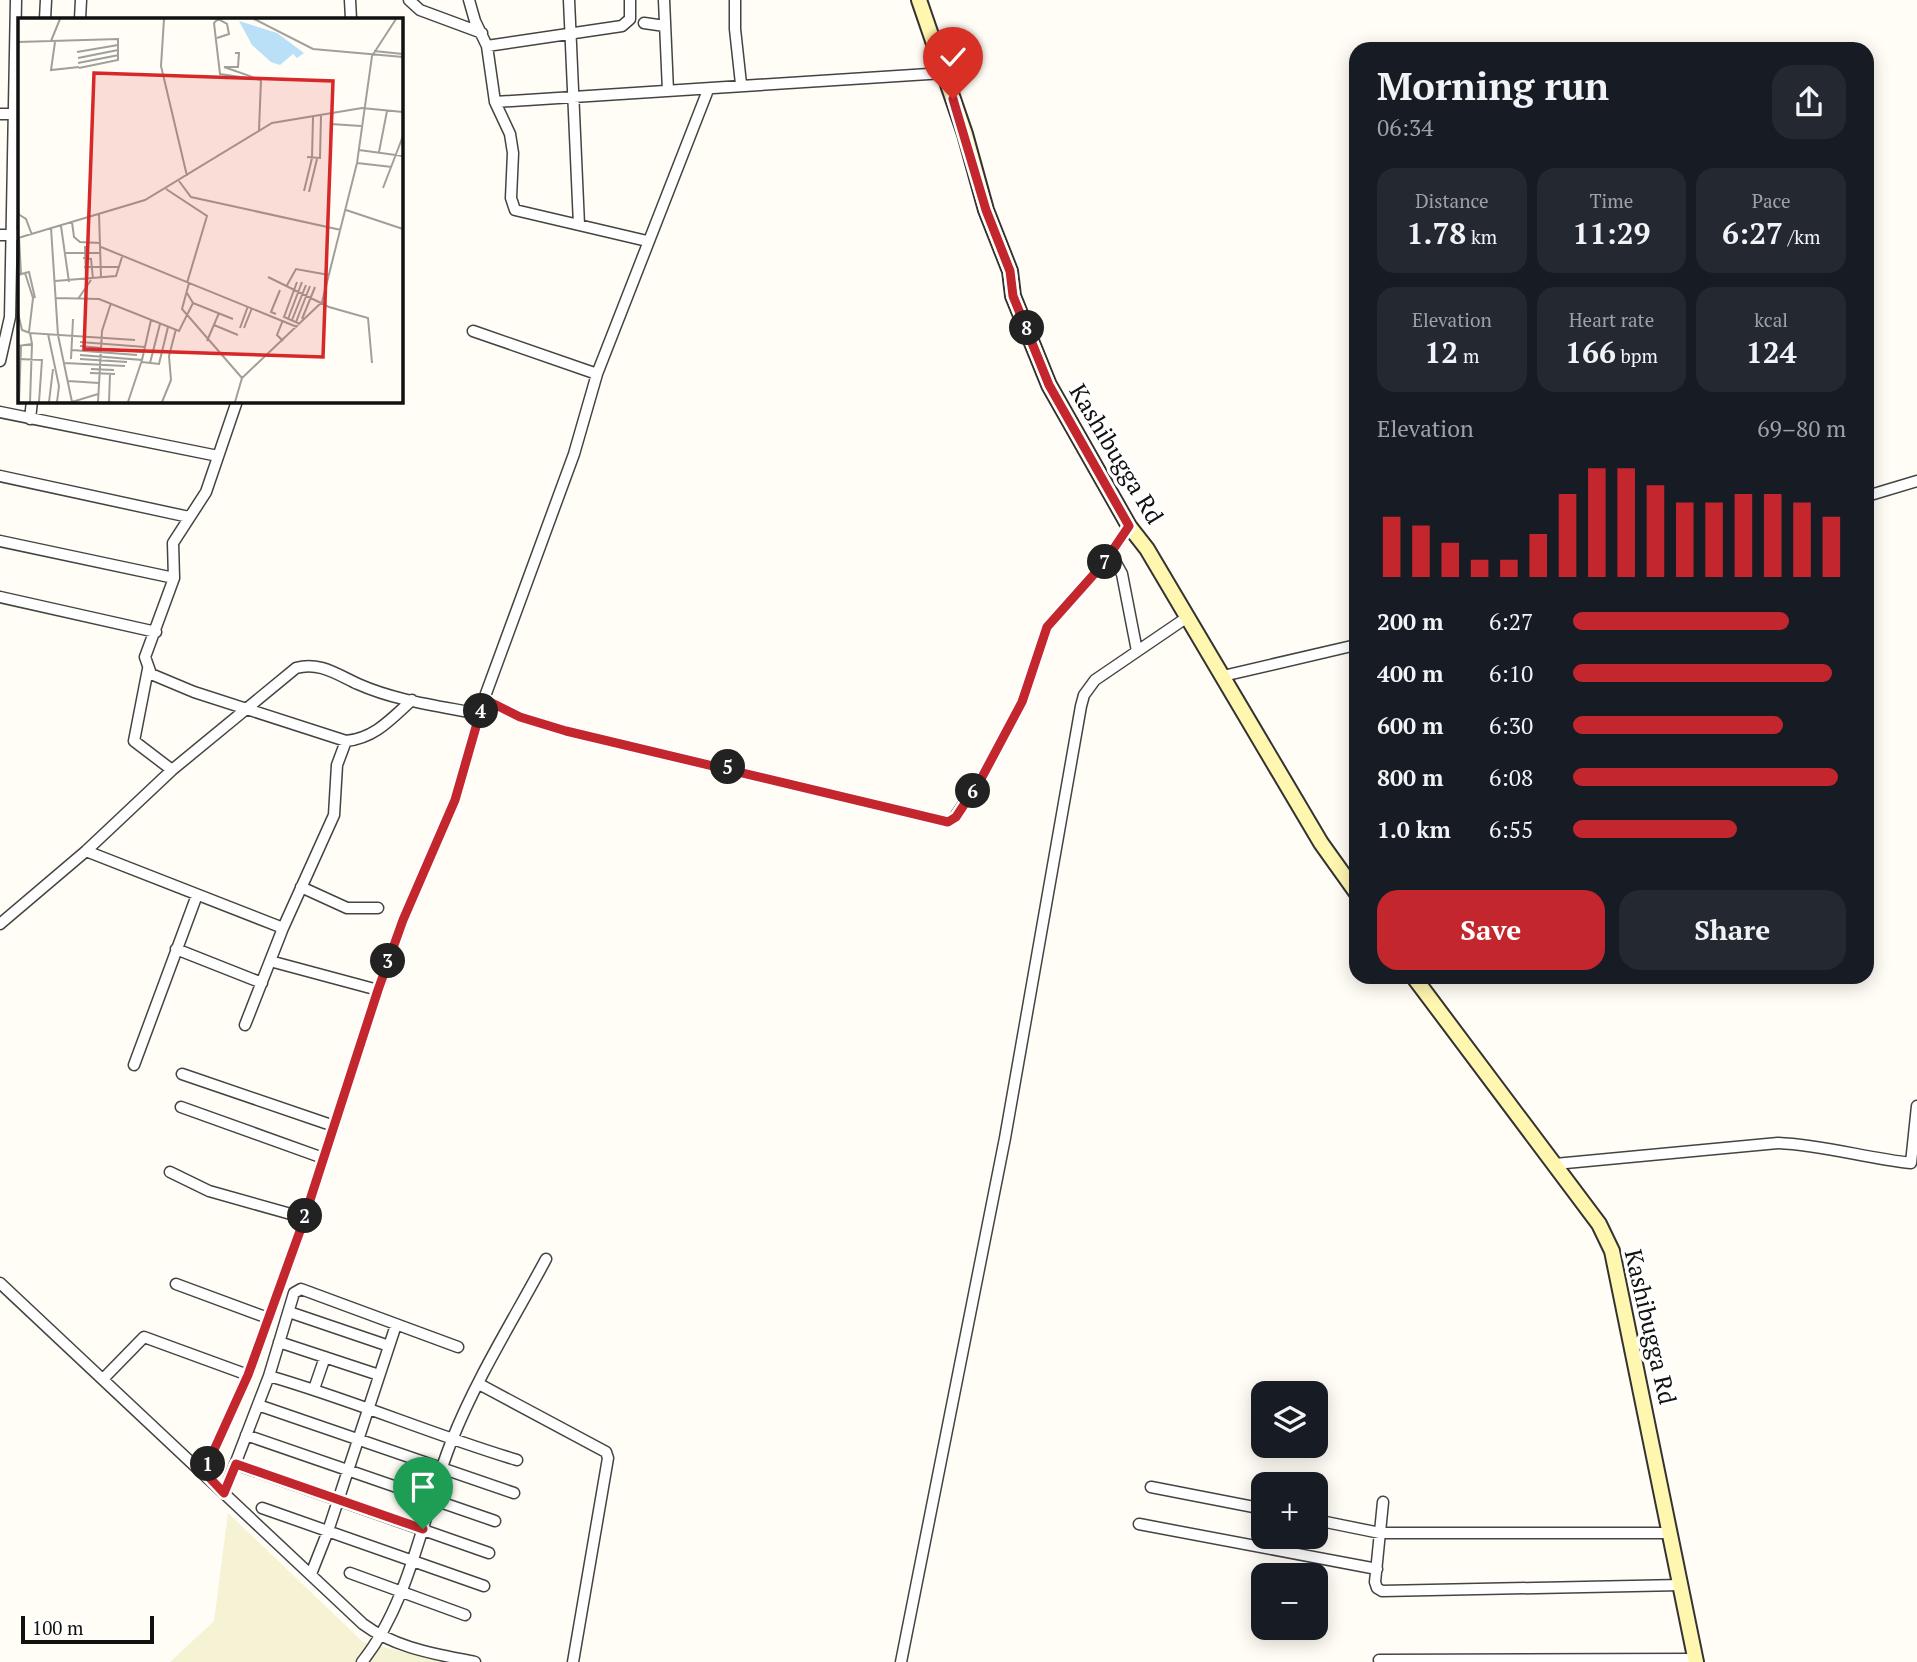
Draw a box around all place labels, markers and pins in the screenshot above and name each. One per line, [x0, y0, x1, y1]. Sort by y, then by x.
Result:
pin [923, 27, 983, 99]
pin: 8 [1010, 310, 1044, 346]
pin: 7 [1088, 544, 1122, 580]
pin: 4 [463, 694, 498, 728]
pin: 5 [710, 750, 746, 784]
pin: 6 [956, 774, 990, 808]
pin: 3 [370, 944, 406, 978]
pin: 2 [288, 1198, 322, 1234]
pin: 1 [190, 1446, 226, 1482]
pin [393, 1457, 453, 1529]

